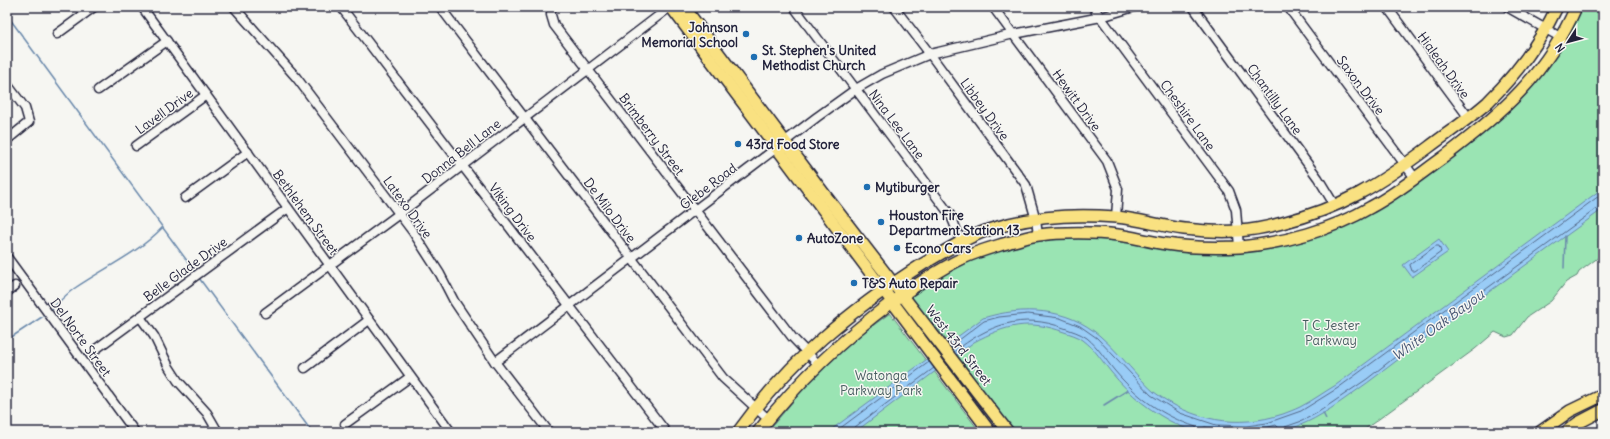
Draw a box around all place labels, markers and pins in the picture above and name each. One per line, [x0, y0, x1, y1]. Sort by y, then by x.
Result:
place label: Johnson Memorial School [641, 19, 738, 51]
marker: Johnson Memorial School [741, 29, 751, 39]
place label: St. Stephen's United Methodist Church [762, 42, 877, 74]
marker: St. Stephen's United Methodist Church [749, 52, 759, 62]
place label: 43rd Food Store [746, 136, 840, 153]
marker: 43rd Food Store [733, 139, 743, 149]
place label: Mytiburger [875, 179, 940, 196]
marker: Mytiburger [862, 182, 872, 192]
place label: Houston Fire Department Station 13 [889, 207, 1020, 239]
marker: Houston Fire Department Station 13 [876, 217, 886, 227]
place label: AutoZone [807, 230, 863, 247]
marker: AutoZone [794, 233, 804, 243]
place label: Econo Cars [905, 240, 971, 257]
marker: Econo Cars [892, 243, 902, 253]
place label: T&S Auto Repair [862, 275, 958, 292]
marker: T&S Auto Repair [849, 278, 859, 288]

